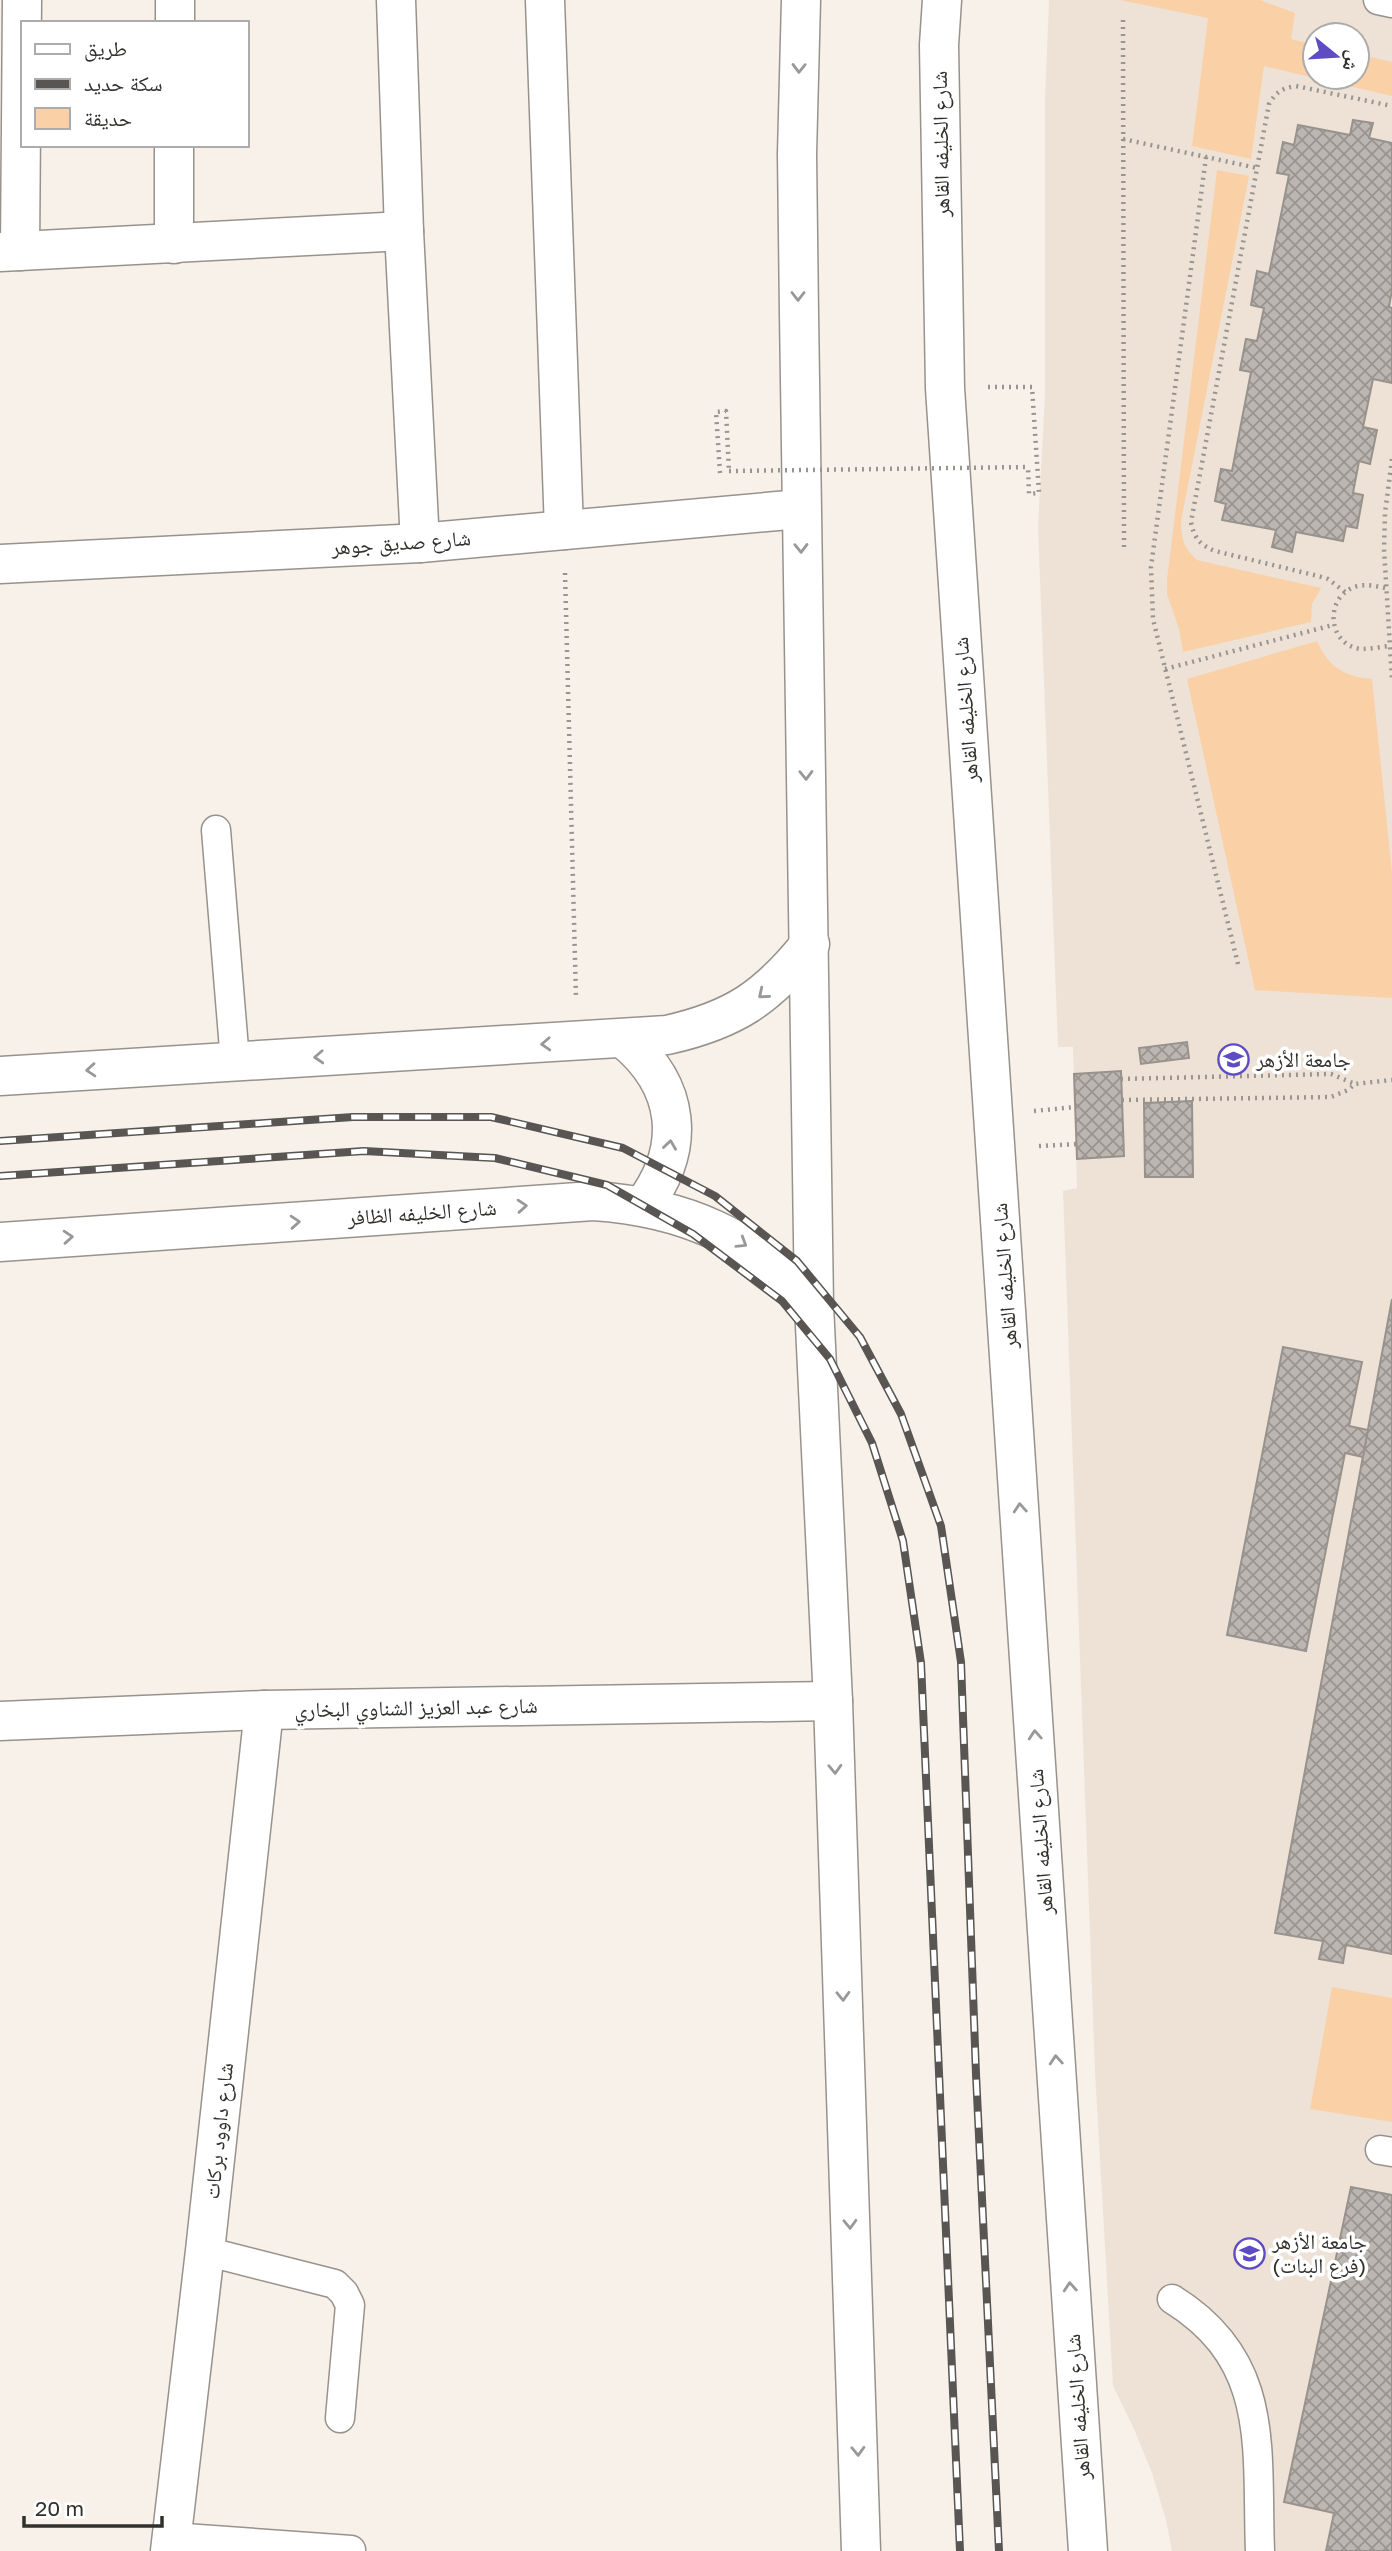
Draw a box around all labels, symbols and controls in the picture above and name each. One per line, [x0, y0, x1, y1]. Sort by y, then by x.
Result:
legend [21, 21, 248, 147]
north arrow [1301, 21, 1371, 91]
text: طريق [84, 35, 127, 62]
text: ش [1338, 48, 1367, 75]
one-way arrow [792, 63, 807, 74]
text: سكة حديد [84, 70, 163, 96]
street label: شارع الخليفه القاهر [926, 71, 955, 218]
text: حديقة [84, 105, 132, 131]
one-way arrow [790, 291, 806, 301]
street label: شارع صديق جوهر [329, 524, 472, 561]
one-way arrow [794, 542, 809, 553]
street label: شارع الخليفه القاهر [947, 636, 984, 785]
one-way arrow [798, 770, 814, 781]
one-way arrow [758, 985, 770, 998]
one-way arrow [540, 1037, 551, 1052]
school or university icon: جامعة الأزهر [1216, 1043, 1250, 1077]
place label: جامعة الأزهر [1255, 1046, 1351, 1072]
one-way arrow [313, 1049, 324, 1064]
one-way arrow [86, 1063, 97, 1078]
one-way arrow [663, 1139, 678, 1151]
street label: شارع الخليفه الظافر [345, 1194, 497, 1231]
one-way arrow [517, 1199, 528, 1214]
street label: شارع الخليفه القاهر [986, 1202, 1023, 1351]
one-way arrow [290, 1215, 301, 1230]
one-way arrow [63, 1230, 74, 1245]
one-way arrow [734, 1235, 747, 1248]
one-way arrow [1013, 1503, 1028, 1514]
street label: شارع عبد العزيز الشناوي البخاري [294, 1692, 538, 1726]
one-way arrow [1027, 1730, 1042, 1741]
one-way arrow [828, 1764, 843, 1775]
street label: شارع الخليفه القاهر [1022, 1768, 1059, 1917]
one-way arrow [835, 1991, 850, 2002]
one-way arrow [1049, 2055, 1064, 2066]
street label: شارع داوود بركات [198, 2061, 239, 2200]
one-way arrow [843, 2218, 858, 2229]
place label: جامعة الأزهر (فرع البنات) [1271, 2228, 1367, 2279]
school or university icon: جامعة الأزهر (فرع البنات) [1232, 2237, 1266, 2271]
one-way arrow [1063, 2282, 1078, 2293]
street label: شارع الخليفه القاهر [1059, 2333, 1096, 2482]
one-way arrow [850, 2446, 865, 2457]
scale bar [24, 2484, 163, 2528]
text: 20 m [35, 2495, 84, 2521]

